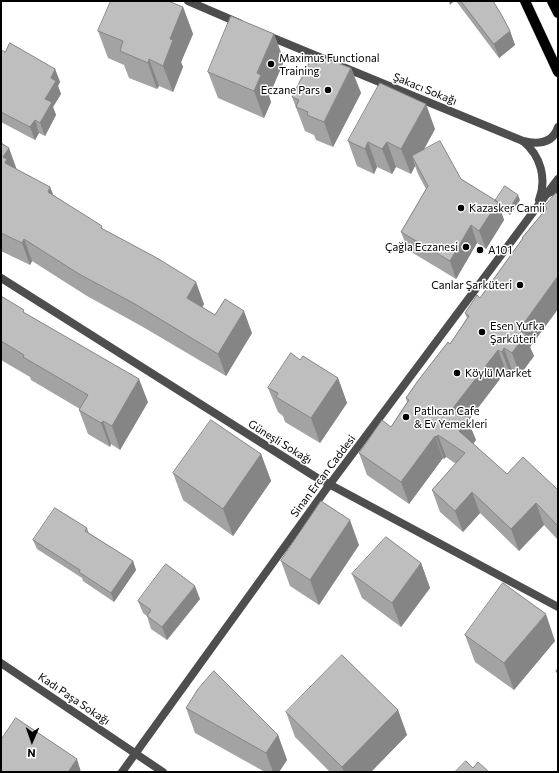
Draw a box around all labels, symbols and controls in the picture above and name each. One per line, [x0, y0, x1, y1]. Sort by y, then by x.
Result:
place label: Maximus Functional Training [279, 51, 380, 77]
marker: Maximus Functional Training [266, 59, 276, 69]
street label: Şakacı Sokağı [391, 70, 459, 108]
place label: Eczane Pars [261, 83, 320, 97]
marker: Eczane Pars [323, 85, 333, 95]
place label: Kazasker Camii [469, 201, 545, 215]
marker: Kazasker Camii [456, 203, 466, 213]
place label: Çağla Eczanesi [385, 240, 458, 254]
marker: Çağla Eczanesi [461, 242, 471, 252]
place label: A101 [488, 243, 512, 257]
marker: A101 [475, 245, 485, 255]
place label: Canlar Şarküteri [431, 278, 512, 292]
marker: Canlar Şarküteri [515, 280, 525, 290]
place label: Esen Yufka Şarküteri [490, 319, 544, 345]
marker: Esen Yufka Şarküteri [477, 327, 487, 337]
place label: Köylü Market [465, 366, 532, 380]
marker: Köylü Market [452, 368, 462, 378]
place label: Patlıcan Cafe & Ev Yemekleri [414, 404, 487, 430]
marker: Patlıcan Cafe & Ev Yemekleri [401, 412, 411, 422]
street label: Güneşli Sokağı [246, 417, 314, 467]
street label: Sinan Ercan Caddesi [288, 432, 358, 520]
street label: Kadı Paşa Sokağı [36, 670, 112, 728]
north arrow [12, 721, 52, 761]
text: N [27, 747, 36, 760]

